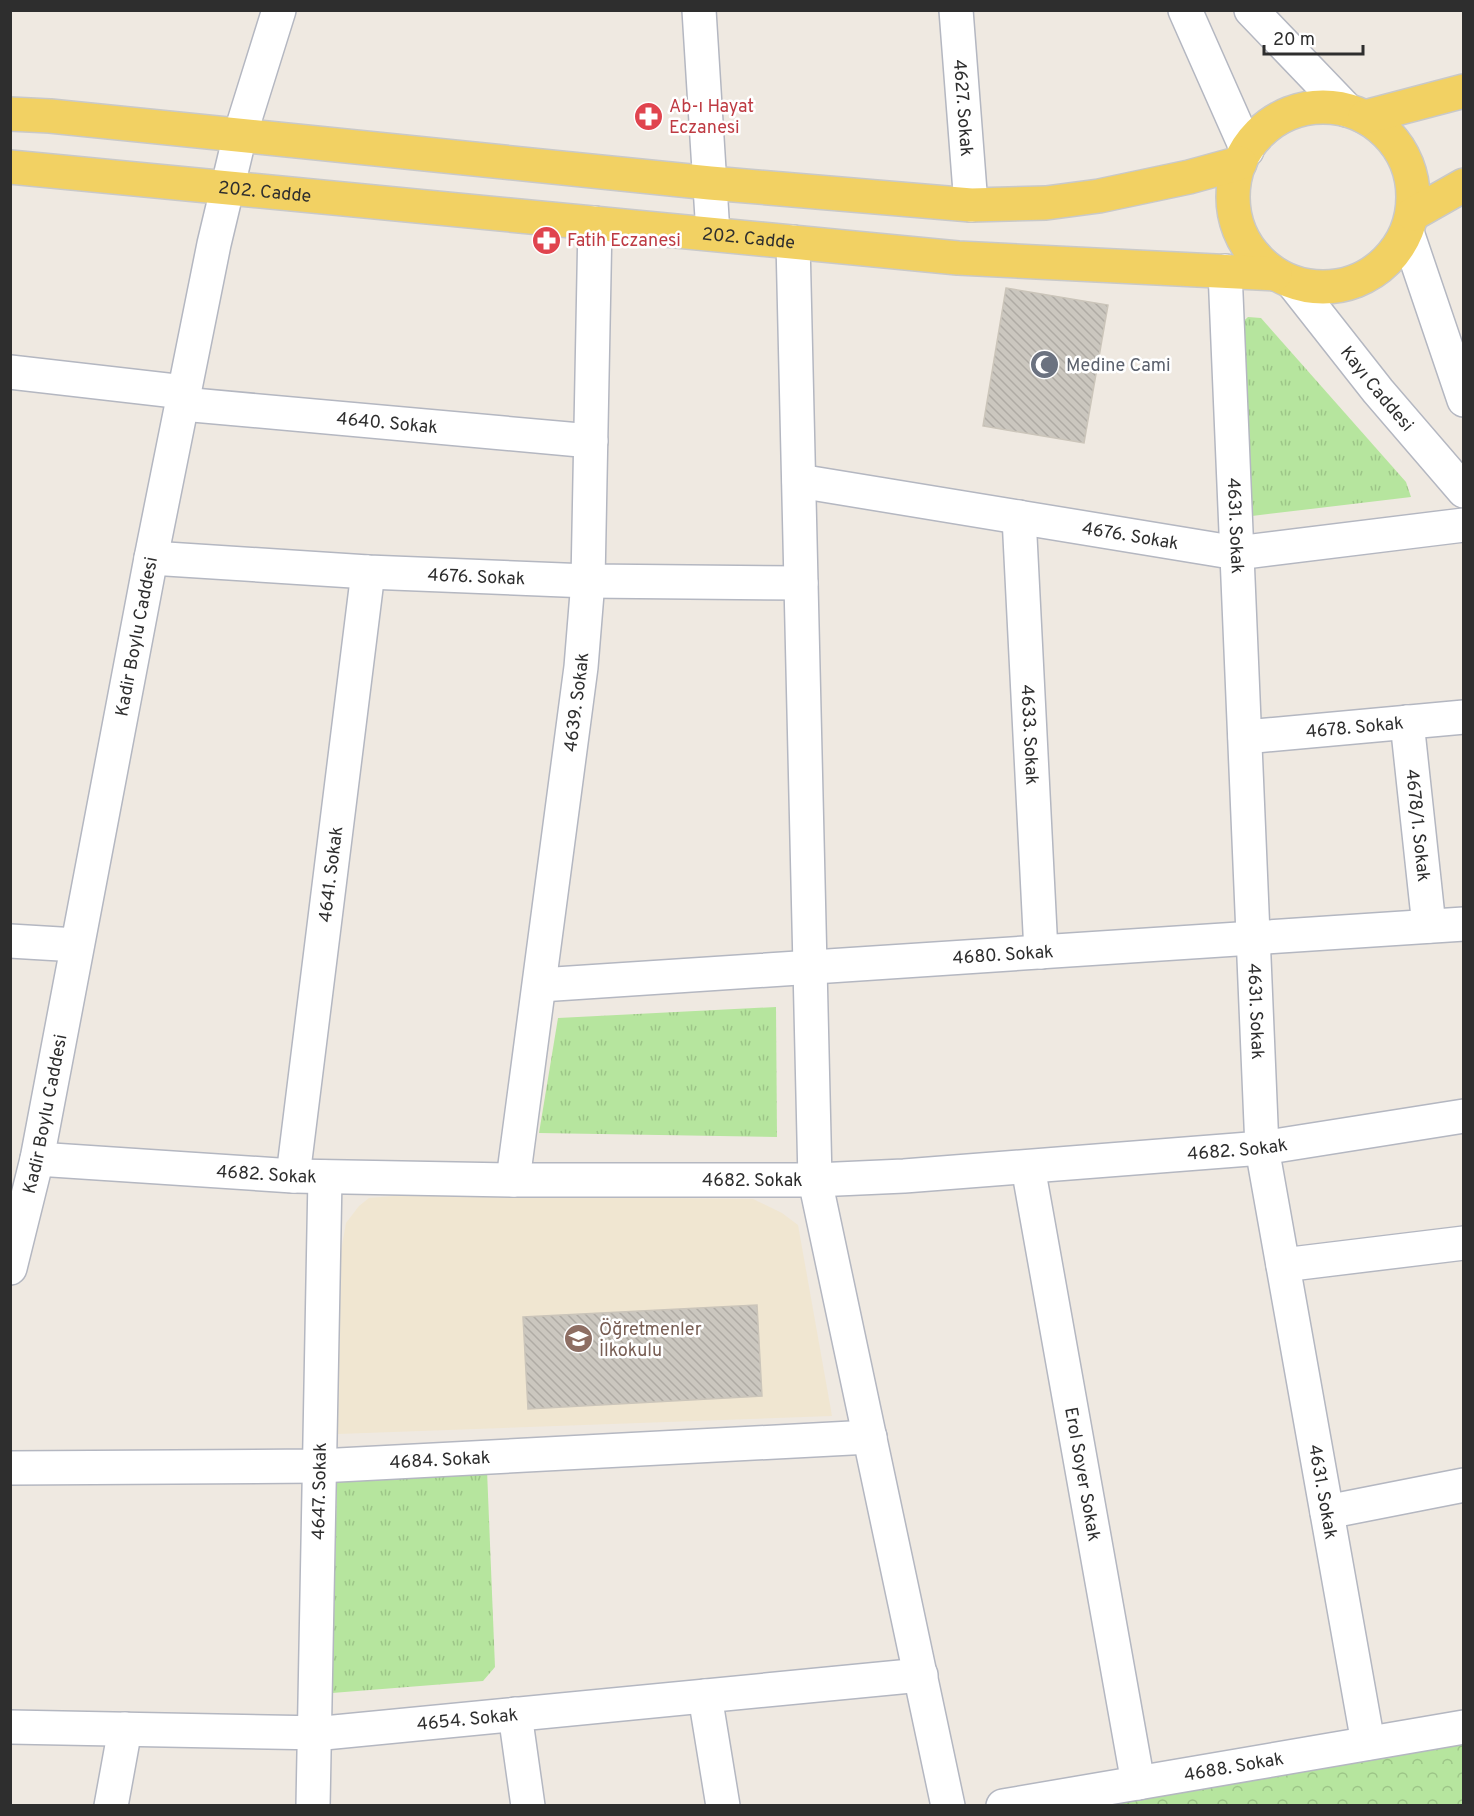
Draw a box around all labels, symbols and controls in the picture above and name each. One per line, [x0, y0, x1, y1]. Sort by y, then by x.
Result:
scale bar [1264, 18, 1363, 56]
text: 20 m [1273, 29, 1315, 52]
street label: 4627. Sokak [947, 58, 977, 157]
place label: Ab-ı Hayat Eczanesi [669, 96, 754, 140]
pharmacy icon: Ab-ı Hayat Eczanesi [632, 100, 664, 132]
street label: 202. Cadde [217, 177, 312, 209]
street label: 202. Cadde [701, 223, 796, 255]
pharmacy icon: Fatih Eczanesi [530, 224, 562, 256]
place label: Fatih Eczanesi [567, 230, 681, 253]
street label: Kayı Caddesi [1334, 342, 1418, 437]
mosque icon: Medine Cami [1029, 349, 1061, 381]
place label: Medine Cami [1066, 355, 1171, 378]
street label: 4640. Sokak [335, 408, 439, 440]
street label: 4631. Sokak [1221, 477, 1248, 574]
street label: 4676. Sokak [1080, 518, 1180, 556]
street label: Kadir Boylu Caddesi [111, 555, 164, 719]
street label: 4676. Sokak [427, 564, 526, 591]
street label: 4639. Sokak [560, 652, 595, 754]
street label: 4633. Sokak [1014, 684, 1043, 786]
street label: 4678. Sokak [1305, 713, 1405, 744]
street label: 4678/1. Sokak [1399, 768, 1434, 883]
street label: 4641. Sokak [315, 825, 349, 924]
street label: 4680. Sokak [952, 941, 1054, 971]
street label: 4631. Sokak [1241, 963, 1268, 1060]
street label: Kadir Boylu Caddesi [19, 1033, 73, 1196]
street label: 4682. Sokak [1186, 1134, 1289, 1167]
street label: 4682. Sokak [215, 1161, 317, 1189]
street label: 4682. Sokak [702, 1170, 803, 1193]
place label: Öğretmenler İlkokulu [599, 1317, 702, 1363]
school or university icon: Öğretmenler İlkokulu [562, 1323, 594, 1355]
street label: Erol Soyer Sokak [1058, 1405, 1105, 1543]
street label: 4647. Sokak [308, 1442, 333, 1540]
street label: 4631. Sokak [1302, 1443, 1342, 1541]
street label: 4684. Sokak [389, 1447, 491, 1475]
street label: 4654. Sokak [416, 1704, 519, 1737]
street label: 4688. Sokak [1182, 1748, 1286, 1788]

